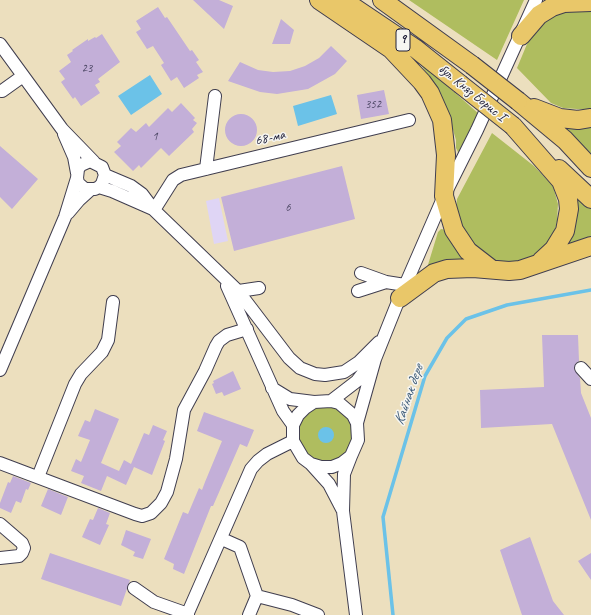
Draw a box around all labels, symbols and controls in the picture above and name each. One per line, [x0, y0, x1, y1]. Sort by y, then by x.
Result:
road number: 9 [396, 29, 410, 51]
street label: бул. Княз Борис I [435, 61, 509, 125]
house number: 23 [82, 62, 92, 76]
house number: 352 [365, 98, 381, 112]
street label: 68-ма [253, 126, 287, 150]
house number: 1 [152, 130, 158, 144]
house number: 6 [285, 201, 291, 215]
water label: Кайнак дере [390, 363, 428, 427]

